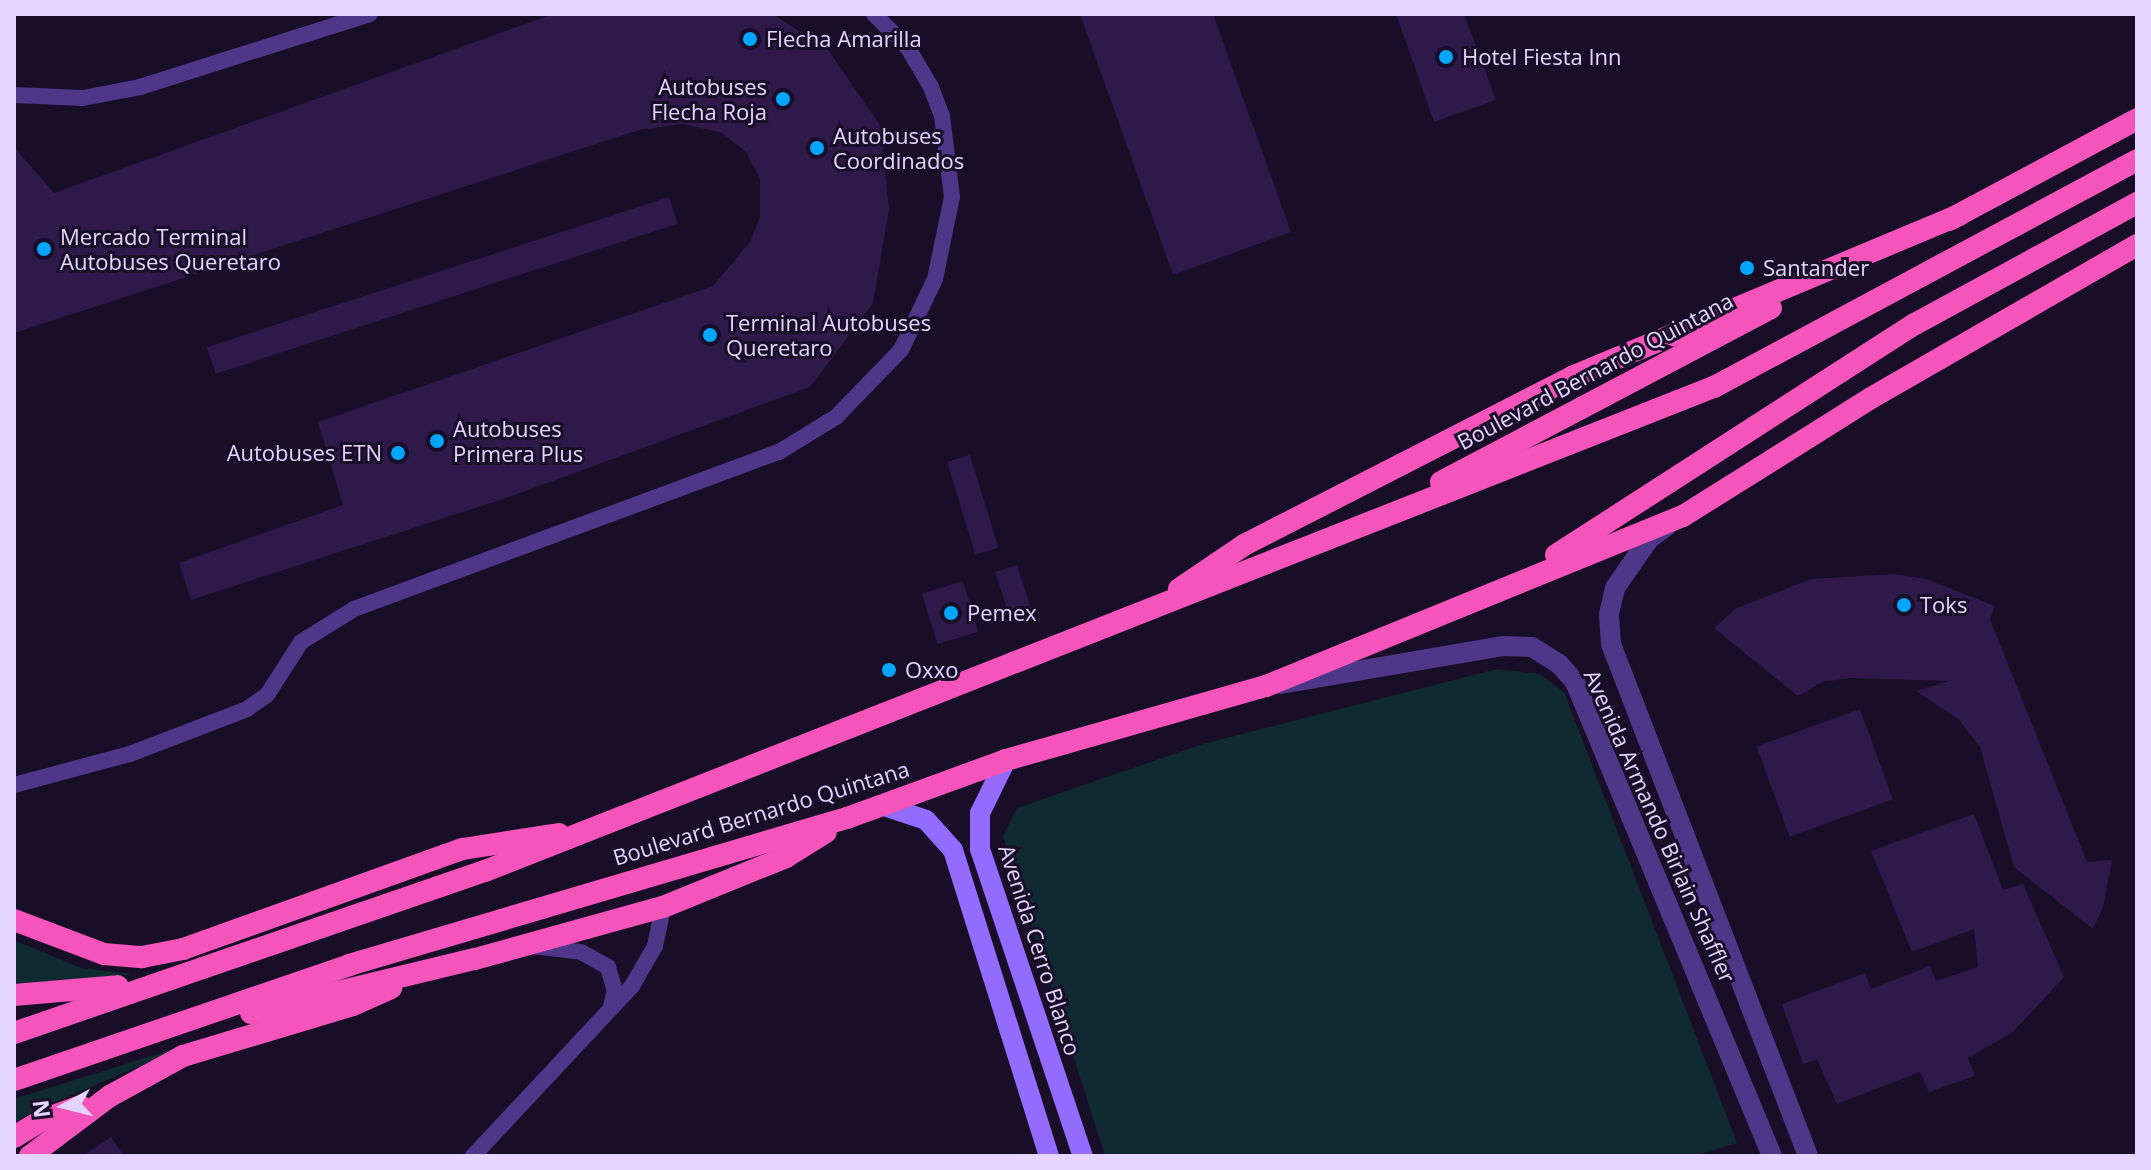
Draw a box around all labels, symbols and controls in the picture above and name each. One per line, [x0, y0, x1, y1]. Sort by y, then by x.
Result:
place label: Flecha Amarilla [766, 26, 922, 52]
marker: Flecha Amarilla [741, 30, 759, 48]
place label: Hotel Fiesta Inn [1462, 44, 1622, 70]
marker: Hotel Fiesta Inn [1437, 48, 1455, 66]
place label: Autobuses Flecha Roja [651, 73, 767, 124]
marker: Autobuses Flecha Roja [774, 90, 792, 108]
place label: Autobuses Coordinados [833, 122, 964, 174]
marker: Autobuses Coordinados [808, 139, 826, 157]
place label: Mercado Terminal Autobuses Queretaro [60, 223, 281, 274]
marker: Mercado Terminal Autobuses Queretaro [35, 240, 53, 258]
place label: Santander [1763, 255, 1869, 281]
marker: Santander [1738, 259, 1756, 277]
street label: Boulevard Bernardo Quintana [1453, 287, 1737, 455]
place label: Terminal Autobuses Queretaro [726, 309, 931, 360]
marker: Terminal Autobuses Queretaro [701, 326, 719, 344]
place label: Autobuses Primera Plus [453, 415, 583, 466]
marker: Autobuses Primera Plus [428, 432, 446, 450]
place label: Autobuses ETN [227, 440, 382, 466]
marker: Autobuses ETN [389, 444, 407, 462]
place label: Toks [1920, 592, 1967, 618]
marker: Toks [1895, 596, 1913, 614]
place label: Pemex [967, 600, 1037, 626]
marker: Pemex [942, 604, 960, 622]
place label: Oxxo [905, 657, 958, 683]
marker: Oxxo [880, 661, 898, 679]
street label: Avenida Armando Birlain Shaffler [1579, 665, 1741, 987]
street label: Boulevard Bernardo Quintana [610, 755, 912, 871]
street label: Avenida Cerro Blanco [993, 841, 1087, 1059]
north arrow [24, 1066, 104, 1146]
text: N [24, 1098, 56, 1120]

